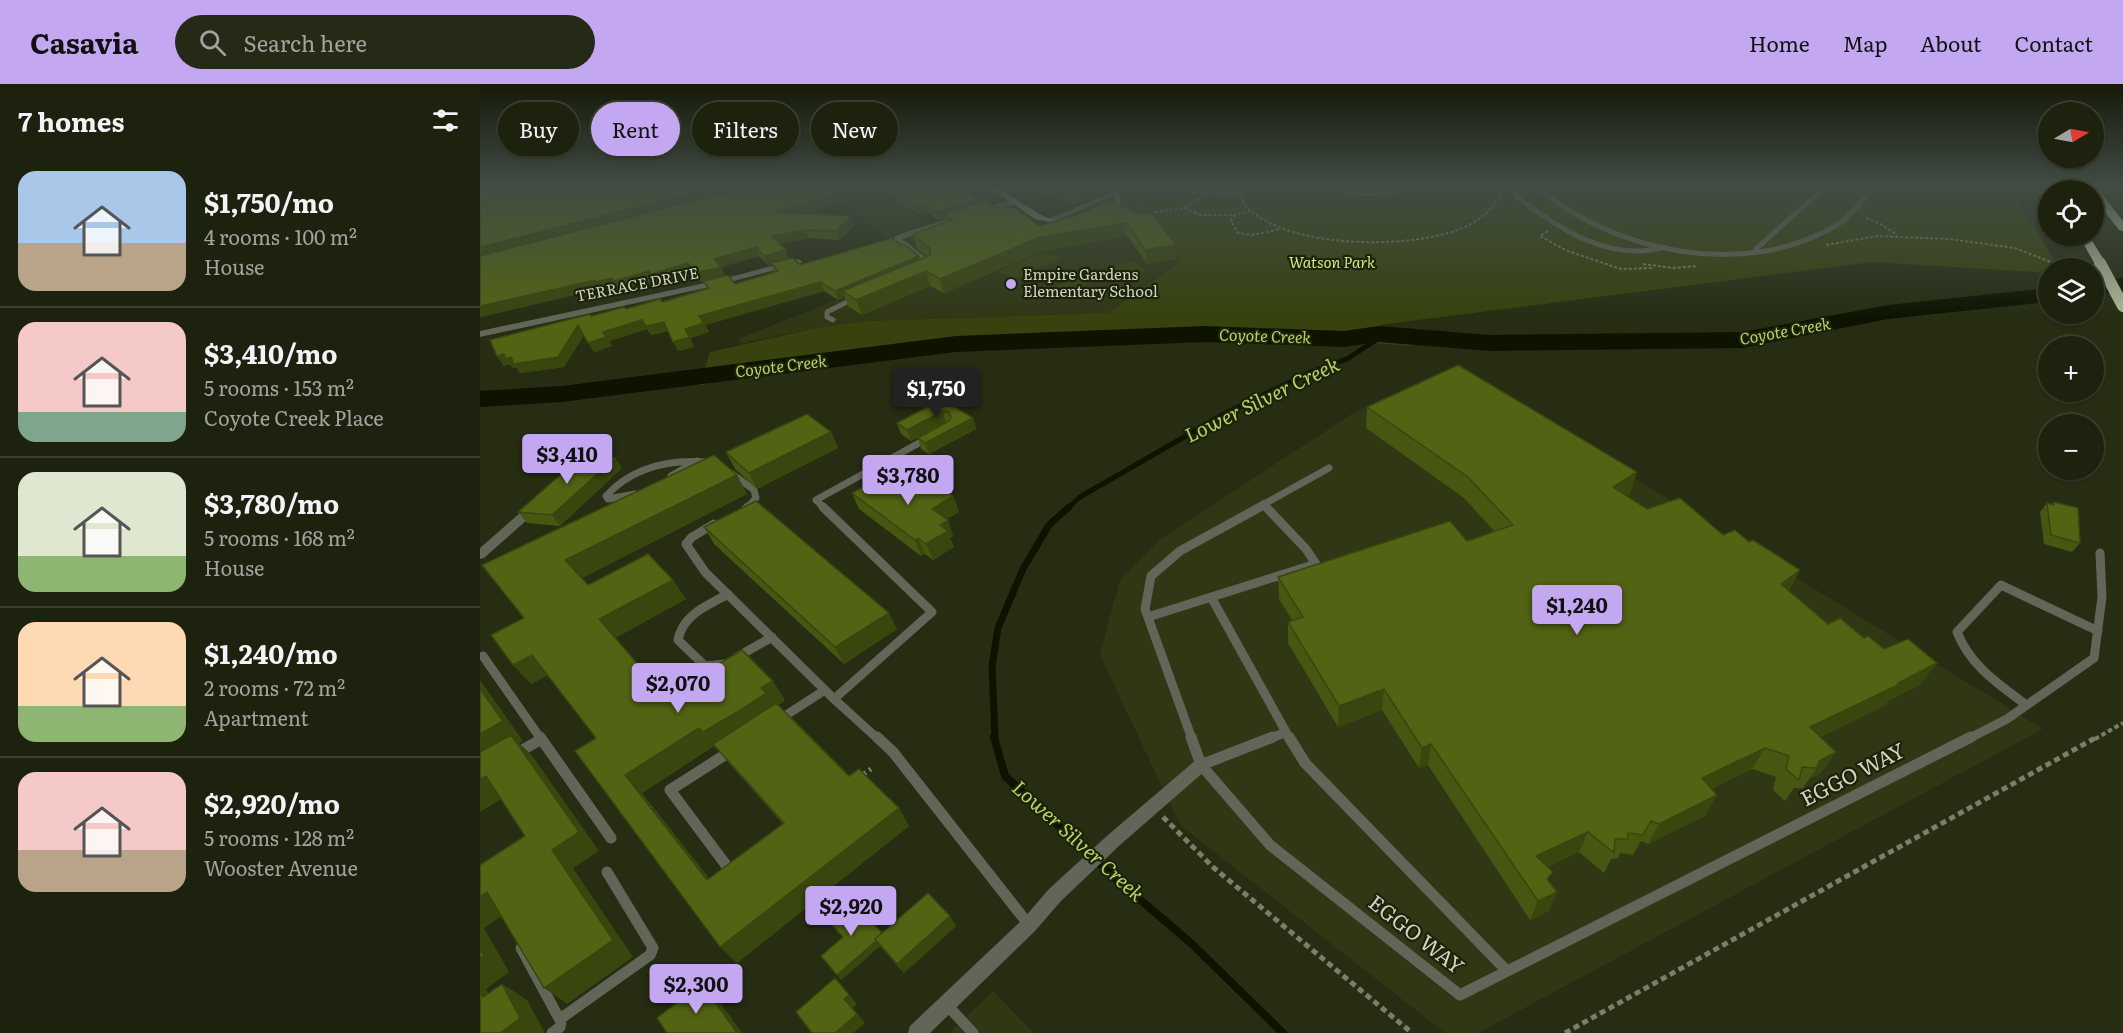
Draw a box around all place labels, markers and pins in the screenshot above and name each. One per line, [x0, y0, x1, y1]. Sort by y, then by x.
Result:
place label: Empire Gardens Elementary School [1023, 262, 1158, 302]
marker: Empire Gardens Elementary School [1004, 277, 1018, 291]
pin: $1,750 [887, 368, 985, 419]
pin: $3,410 [518, 434, 616, 485]
pin: $3,780 [859, 455, 957, 506]
pin: $1,240 [1528, 585, 1626, 636]
pin: $2,070 [629, 663, 727, 714]
pin: $2,920 [802, 886, 900, 937]
pin: $2,300 [647, 964, 745, 1015]

